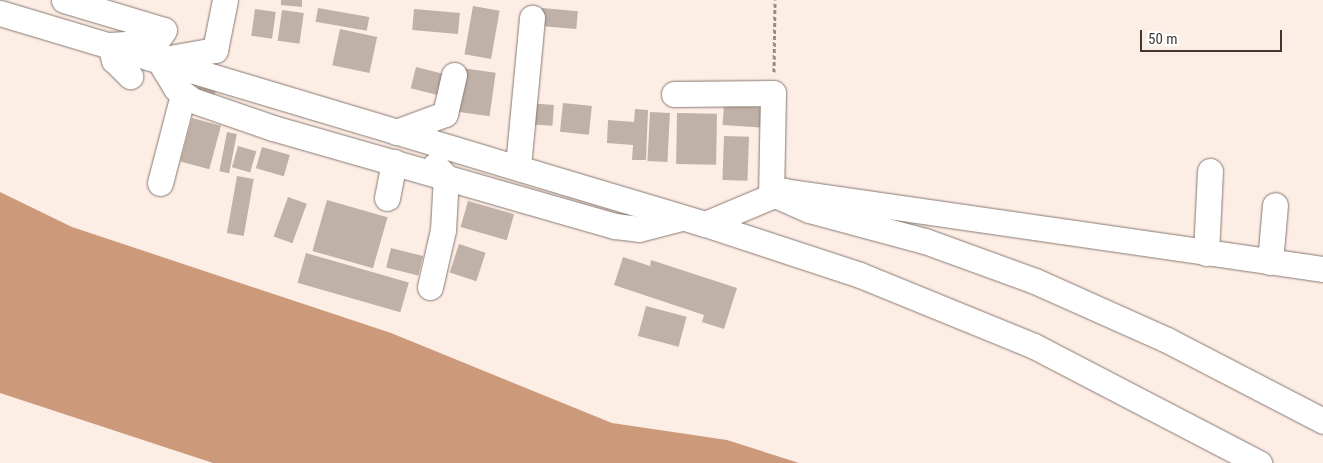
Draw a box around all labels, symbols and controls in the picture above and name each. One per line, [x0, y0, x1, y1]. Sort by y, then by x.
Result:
scale bar [1143, 20, 1286, 52]
text: 50 m [1148, 30, 1178, 48]

